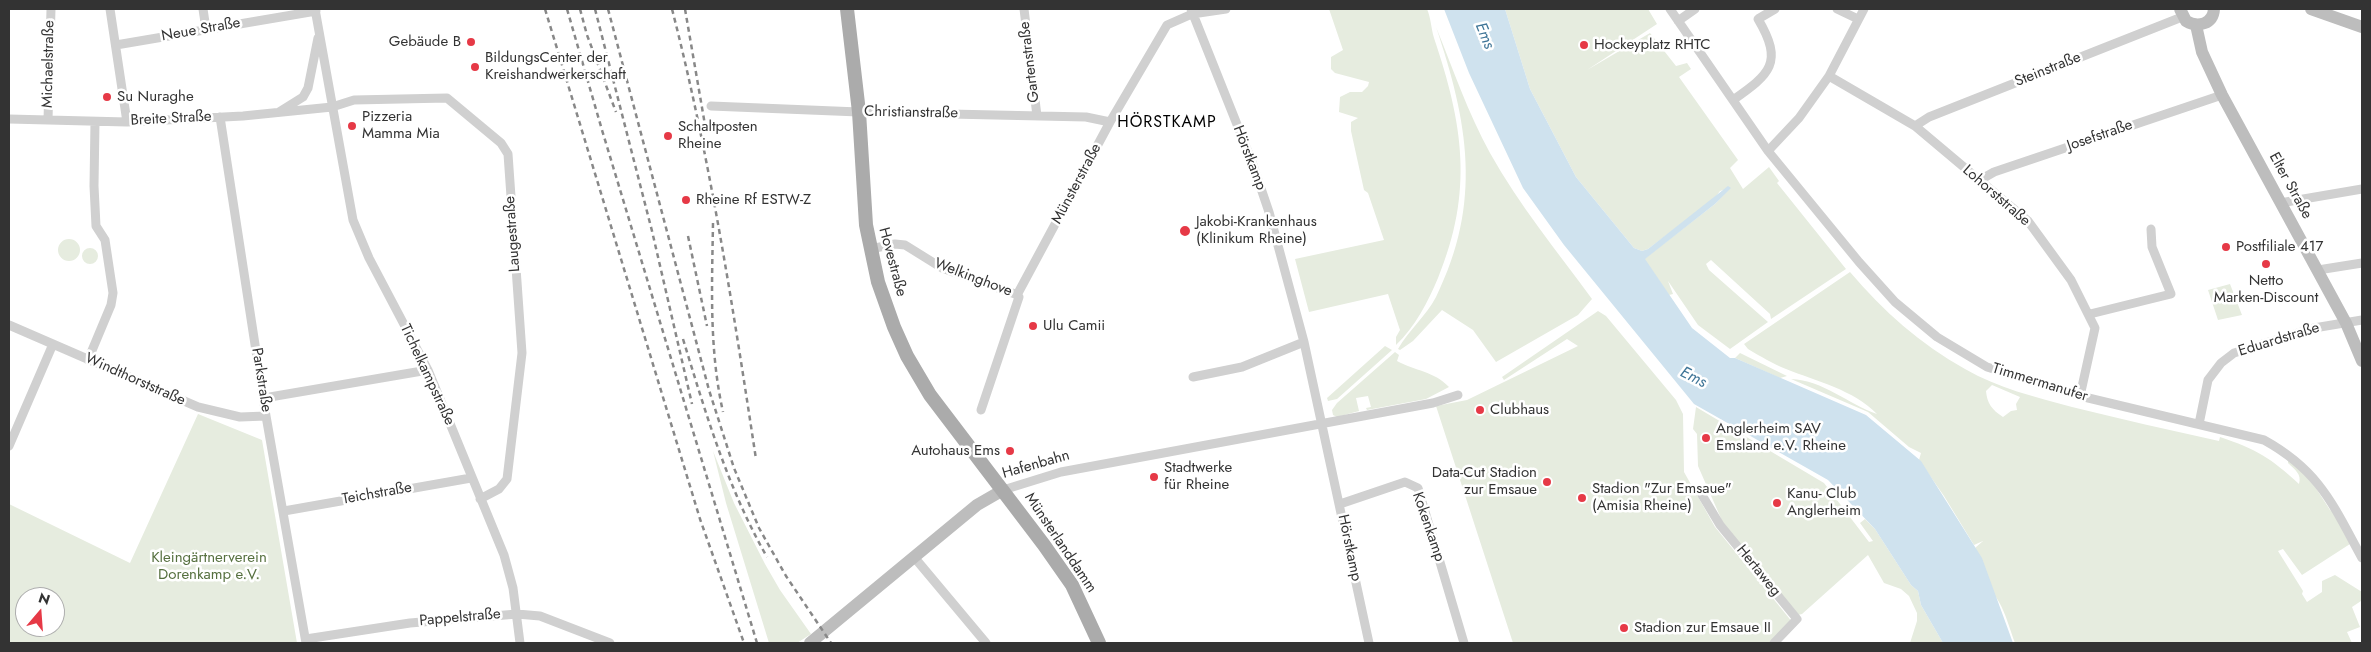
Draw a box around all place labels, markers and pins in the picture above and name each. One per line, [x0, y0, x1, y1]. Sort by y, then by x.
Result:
place label: Gebäude B [389, 33, 461, 51]
marker: Gebäude B [465, 36, 477, 48]
place label: Hockeyplatz RHTC [1594, 36, 1710, 54]
marker: Hockeyplatz RHTC [1578, 39, 1590, 51]
place label: BildungsCenter der Kreishandwerkerschaft [485, 49, 626, 84]
marker: BildungsCenter der Kreishandwerkerschaft [469, 61, 481, 73]
place label: Su Nuraghe [117, 88, 194, 106]
marker: Su Nuraghe [101, 91, 113, 103]
place label: Pizzeria Mamma Mia [362, 108, 440, 143]
place label: Schaltposten Rheine [678, 118, 758, 153]
marker: Pizzeria Mamma Mia [346, 120, 358, 132]
marker: Schaltposten Rheine [662, 130, 674, 142]
place label: Rheine Rf ESTW-Z [696, 191, 811, 209]
marker: Rheine Rf ESTW-Z [680, 194, 692, 206]
place label: Jakobi-Krankenhaus (Klinikum Rheine) [1196, 213, 1317, 248]
marker: Jakobi-Krankenhaus (Klinikum Rheine) [1178, 224, 1192, 238]
place label: Postfiliale 417 [2236, 238, 2323, 256]
marker: Postfiliale 417 [2220, 241, 2232, 253]
marker: Netto Marken-Discount [2260, 258, 2272, 270]
place label: Netto Marken-Discount [2214, 272, 2318, 307]
place label: Ulu Camii [1043, 317, 1105, 335]
marker: Ulu Camii [1027, 320, 1039, 332]
place label: Clubhaus [1490, 401, 1549, 419]
marker: Clubhaus [1474, 404, 1486, 416]
place label: Anglerheim SAV Emsland e.V. Rheine [1716, 420, 1846, 455]
marker: Anglerheim SAV Emsland e.V. Rheine [1700, 432, 1712, 444]
place label: Autohaus Ems [911, 442, 1000, 460]
marker: Autohaus Ems [1004, 445, 1016, 457]
place label: Stadtwerke für Rheine [1164, 459, 1232, 494]
place label: Data-Cut Stadion zur Emsaue [1432, 464, 1537, 499]
marker: Stadtwerke für Rheine [1148, 471, 1160, 483]
marker: Data-Cut Stadion zur Emsaue [1541, 476, 1553, 488]
place label: Stadion "Zur Emsaue" (Amisia Rheine) [1592, 480, 1732, 515]
place label: Kanu- Club Anglerheim [1787, 485, 1861, 520]
marker: Stadion "Zur Emsaue" (Amisia Rheine) [1576, 492, 1588, 504]
marker: Kanu- Club Anglerheim [1771, 497, 1783, 509]
place label: Stadion zur Emsaue II [1634, 619, 1771, 637]
marker: Stadion zur Emsaue II [1618, 622, 1630, 634]

